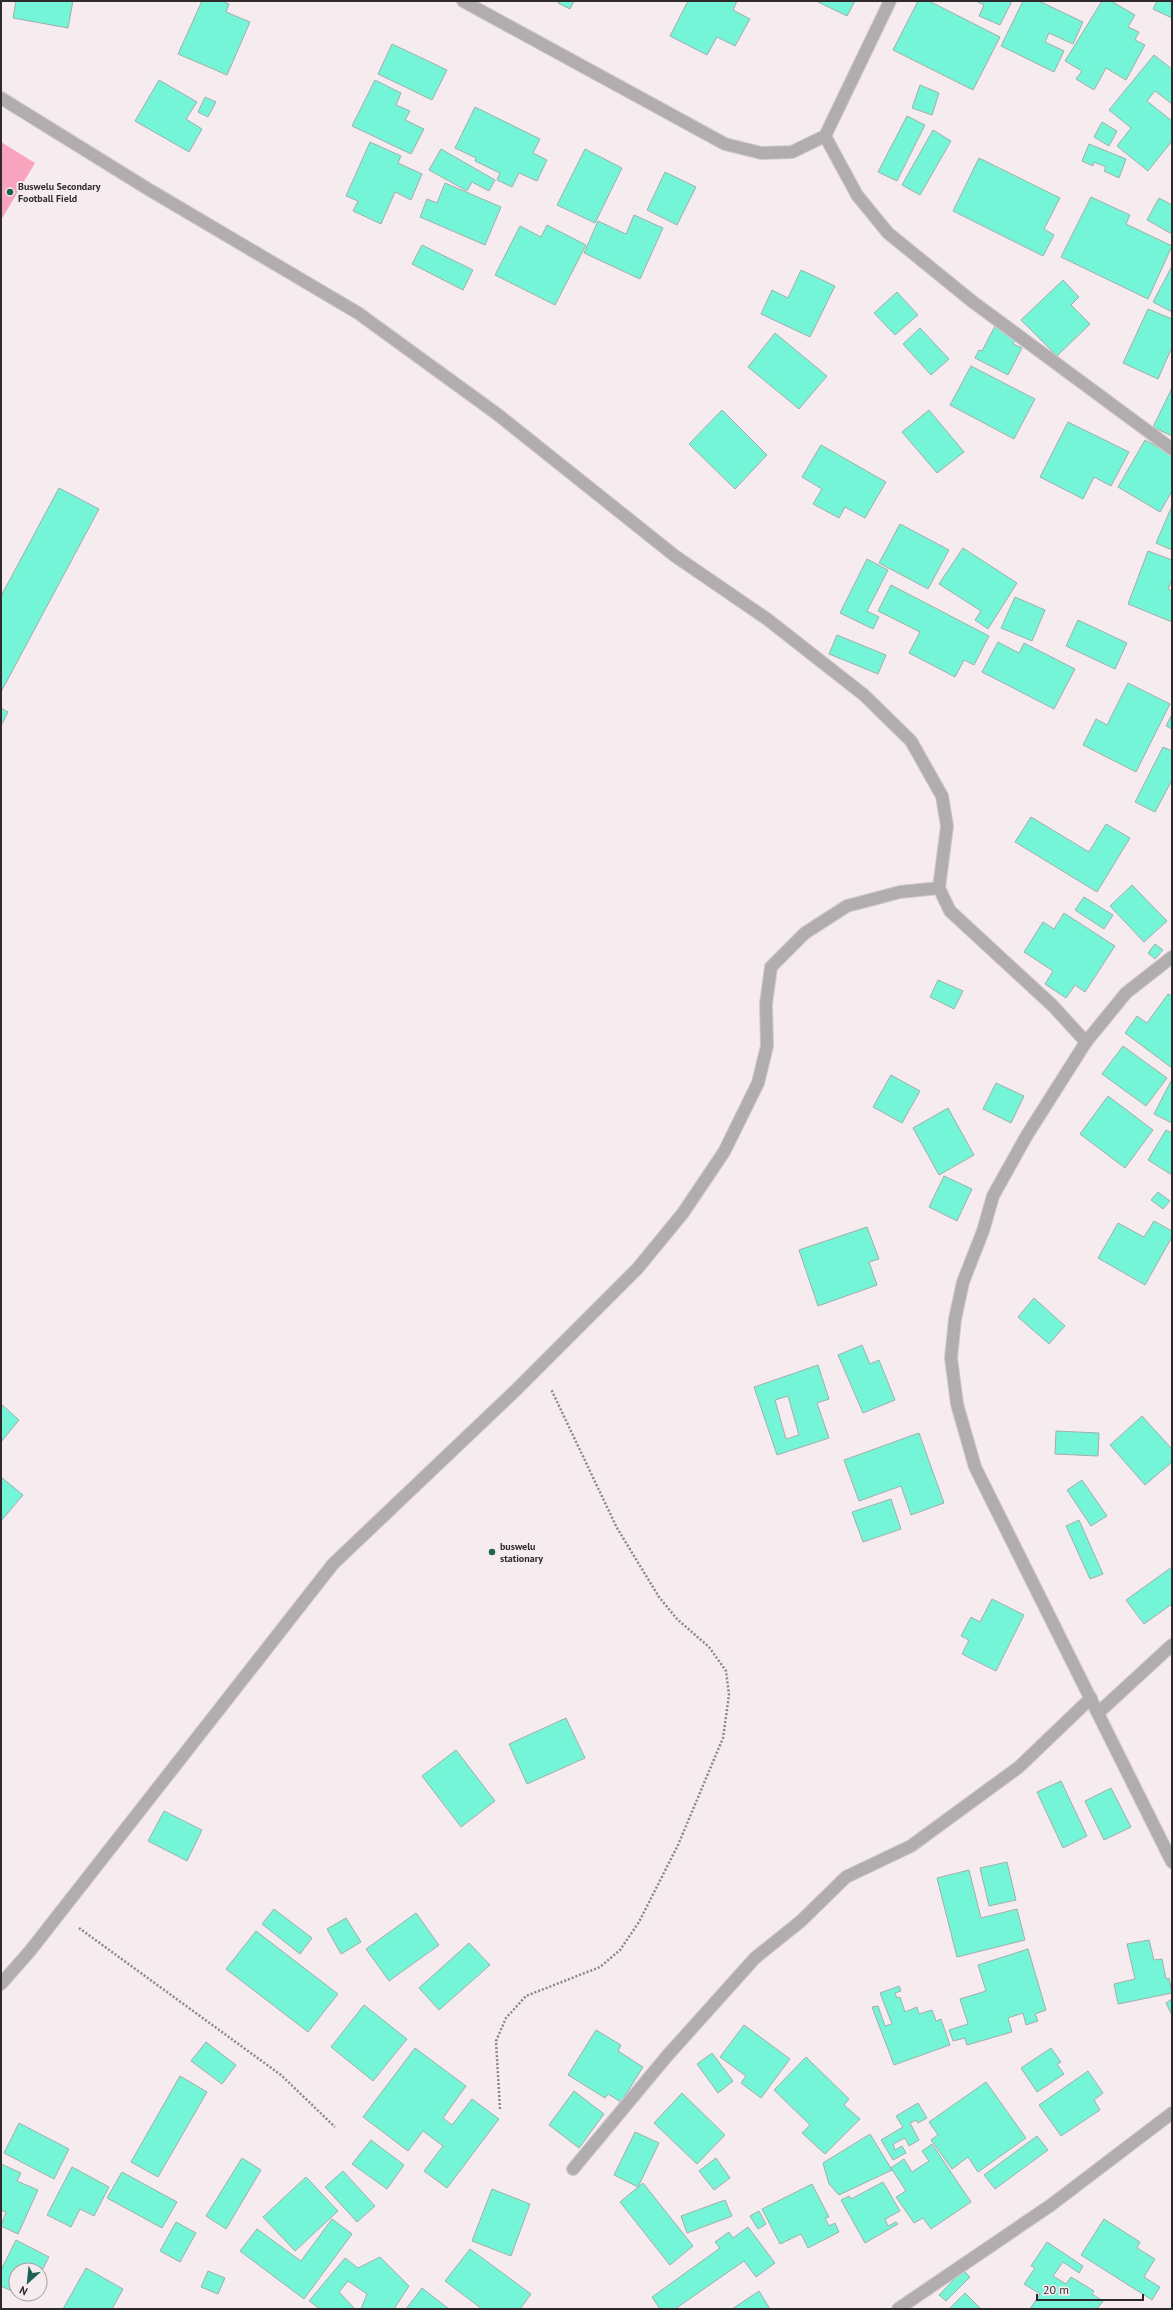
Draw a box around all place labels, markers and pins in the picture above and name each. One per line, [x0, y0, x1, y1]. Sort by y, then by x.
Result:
place label: Buswelu Secondary Football Field [18, 180, 101, 205]
marker: Buswelu Secondary Football Field [5, 187, 15, 197]
place label: buswelu stationary [500, 1540, 543, 1565]
marker: buswelu stationary [487, 1547, 497, 1557]

